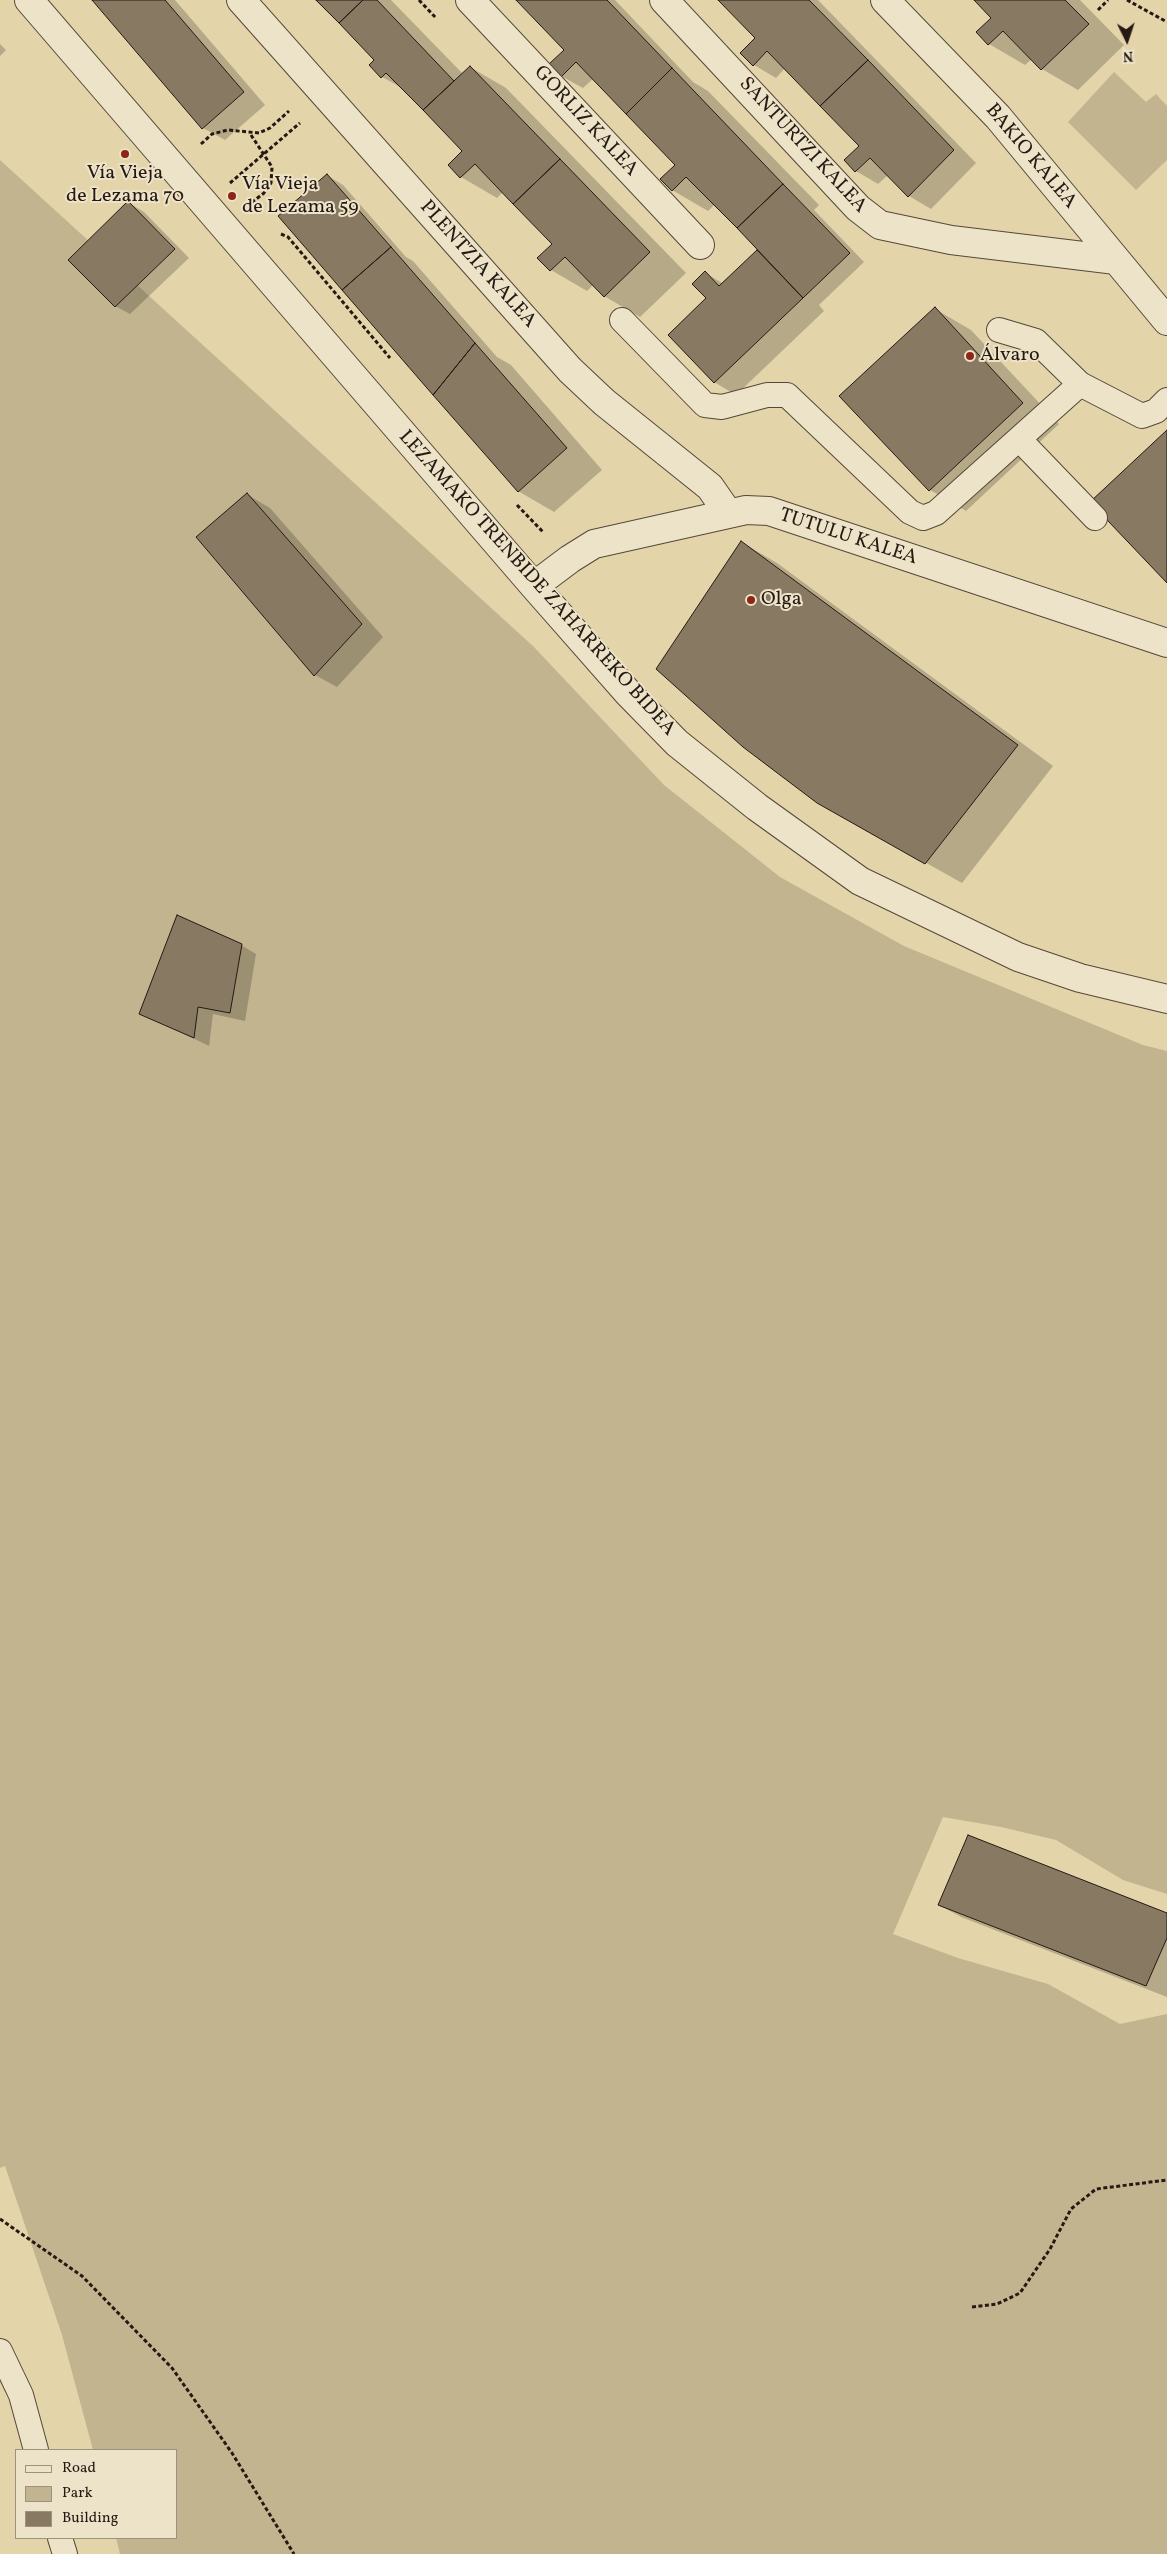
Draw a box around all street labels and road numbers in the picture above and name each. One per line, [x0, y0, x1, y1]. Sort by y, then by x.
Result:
street label: GORLIZ KALEA [528, 62, 642, 182]
street label: SANTURTZI KALEA [733, 73, 871, 219]
street label: BAKIO KALEA [979, 100, 1081, 214]
street label: PLENTZIA KALEA [413, 196, 541, 334]
street label: LEZAMAKO TRENBIDE ZAHARREKO BIDEA [392, 426, 680, 742]
street label: TUTULU KALEA [776, 504, 920, 572]

